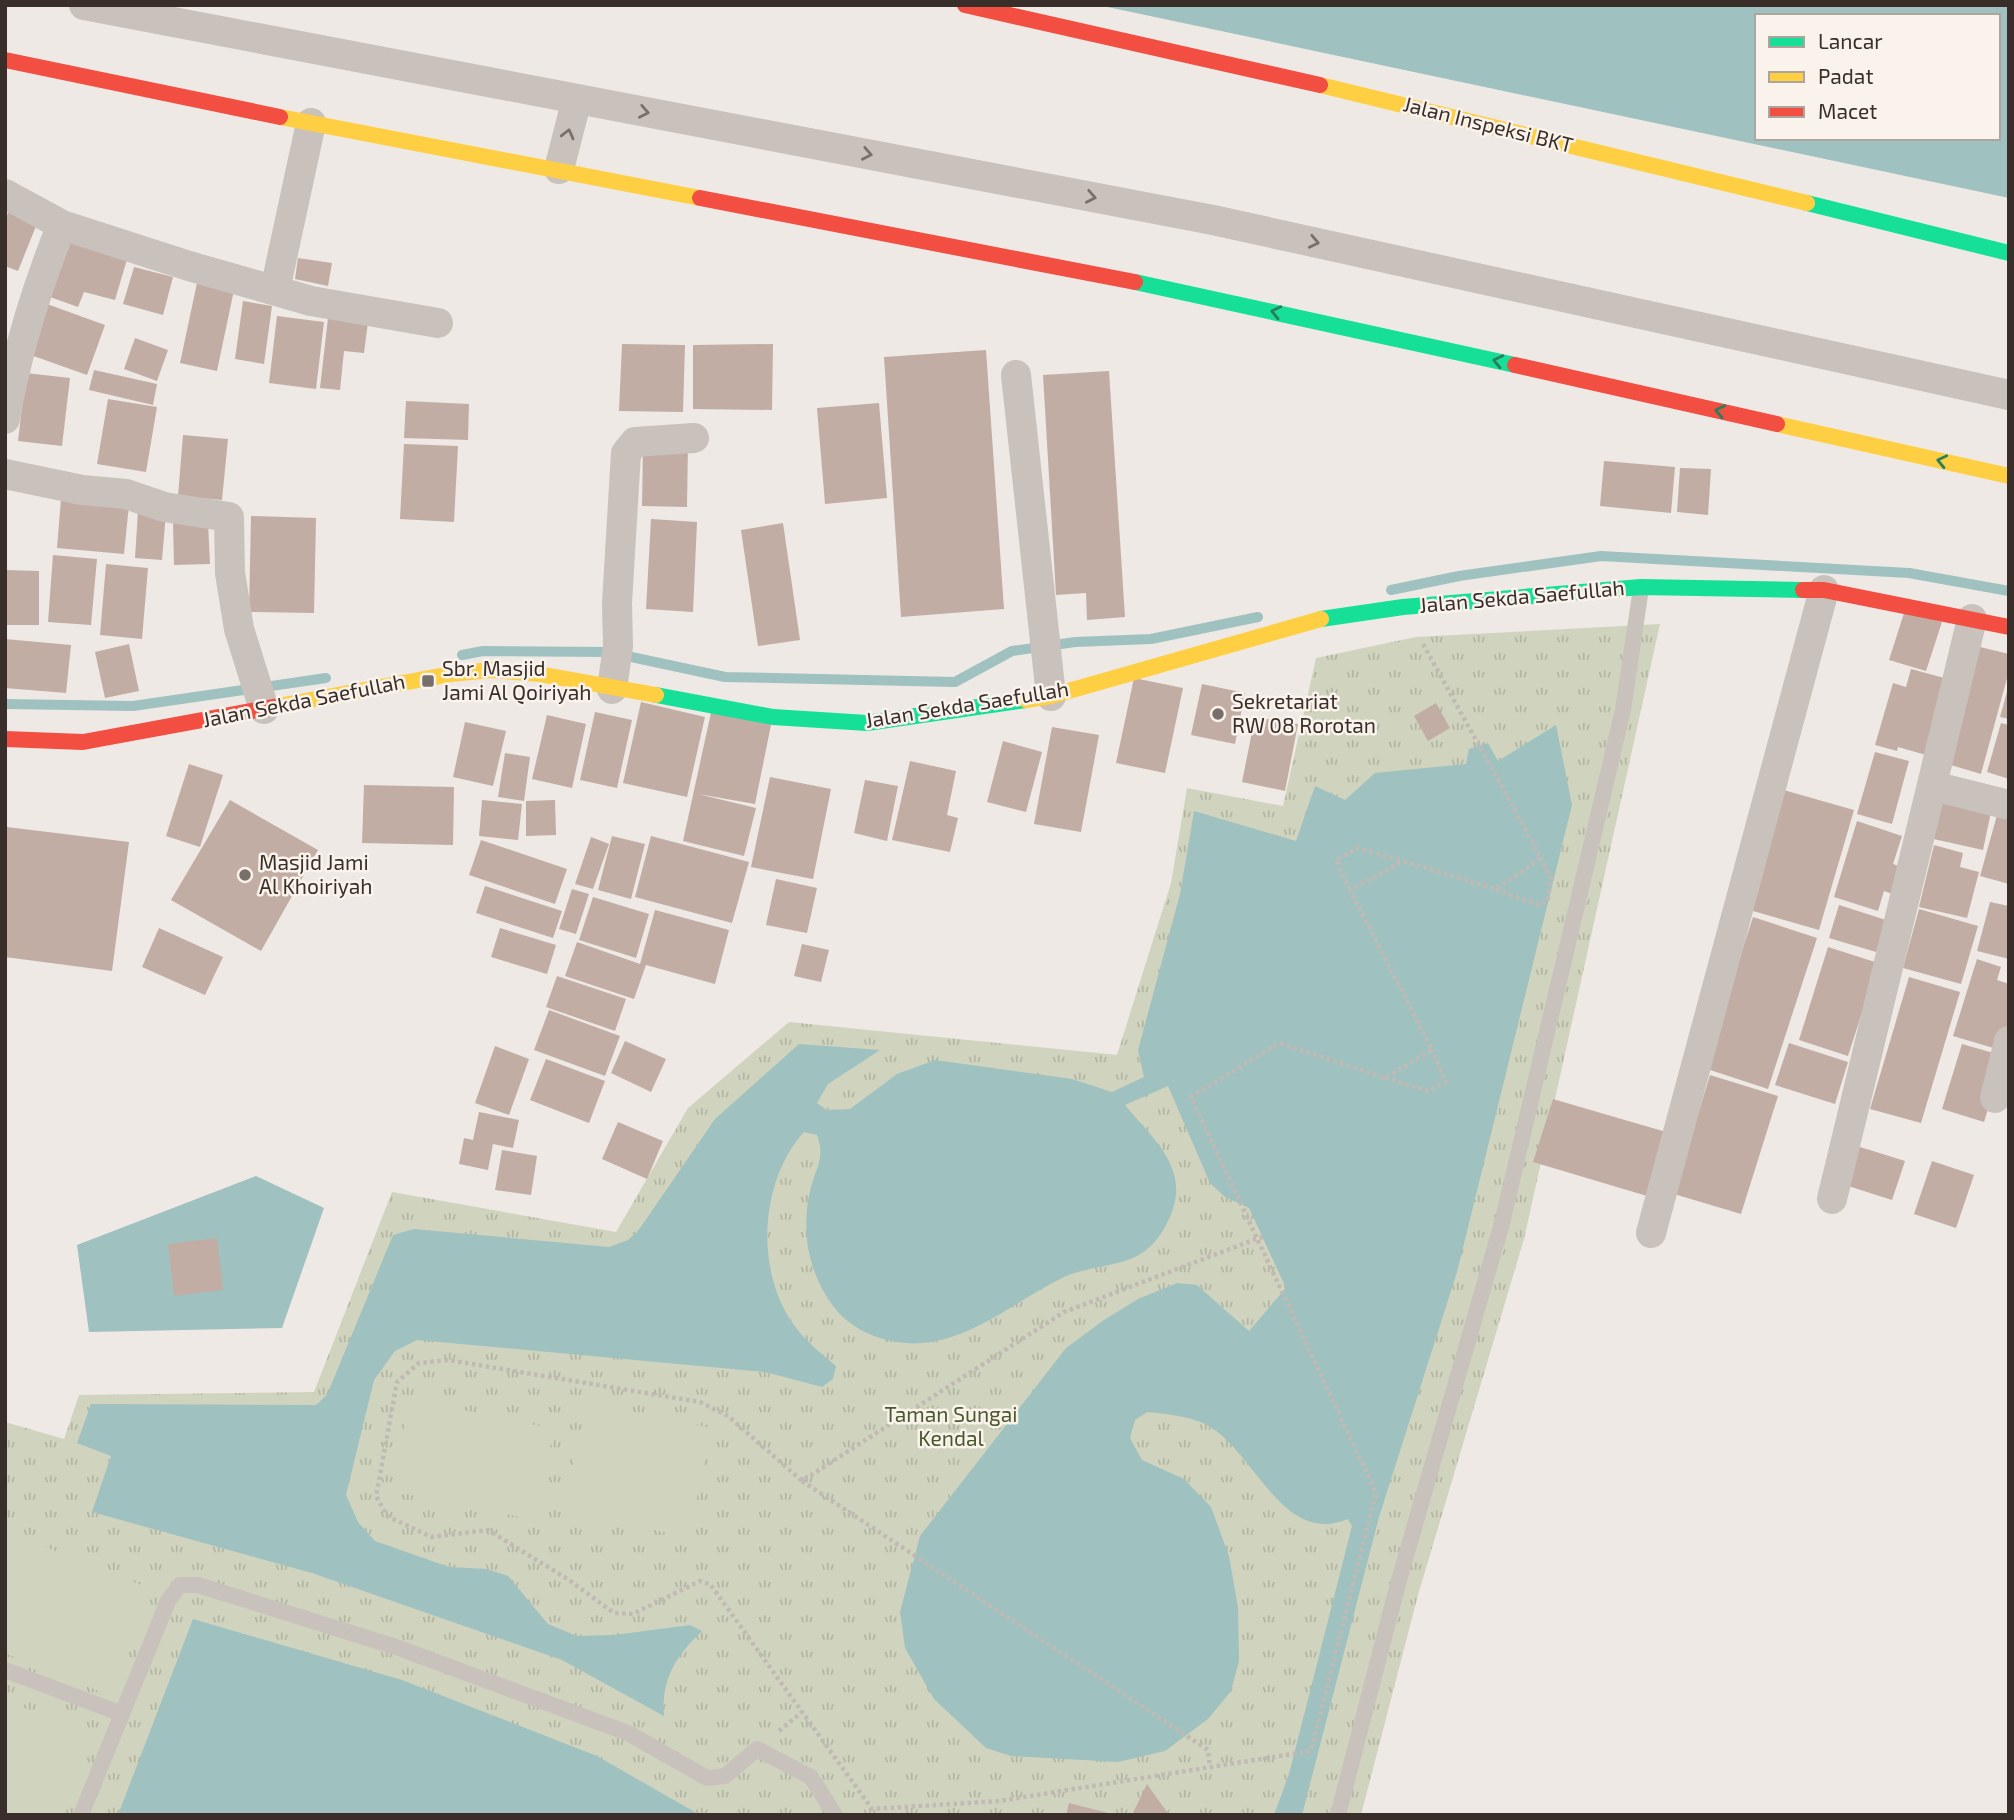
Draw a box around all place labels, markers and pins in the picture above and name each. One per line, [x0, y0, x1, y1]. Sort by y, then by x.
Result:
place label: Sbr. Masjid Jami Al Qoiriyah [442, 655, 591, 705]
marker: Sbr. Masjid Jami Al Qoiriyah [420, 673, 436, 689]
place label: Sekretariat RW 08 Rorotan [1232, 688, 1376, 737]
marker: Sekretariat RW 08 Rorotan [1210, 706, 1226, 722]
place label: Masjid Jami Al Khoiriyah [259, 849, 373, 898]
marker: Masjid Jami Al Khoiriyah [237, 867, 253, 883]

